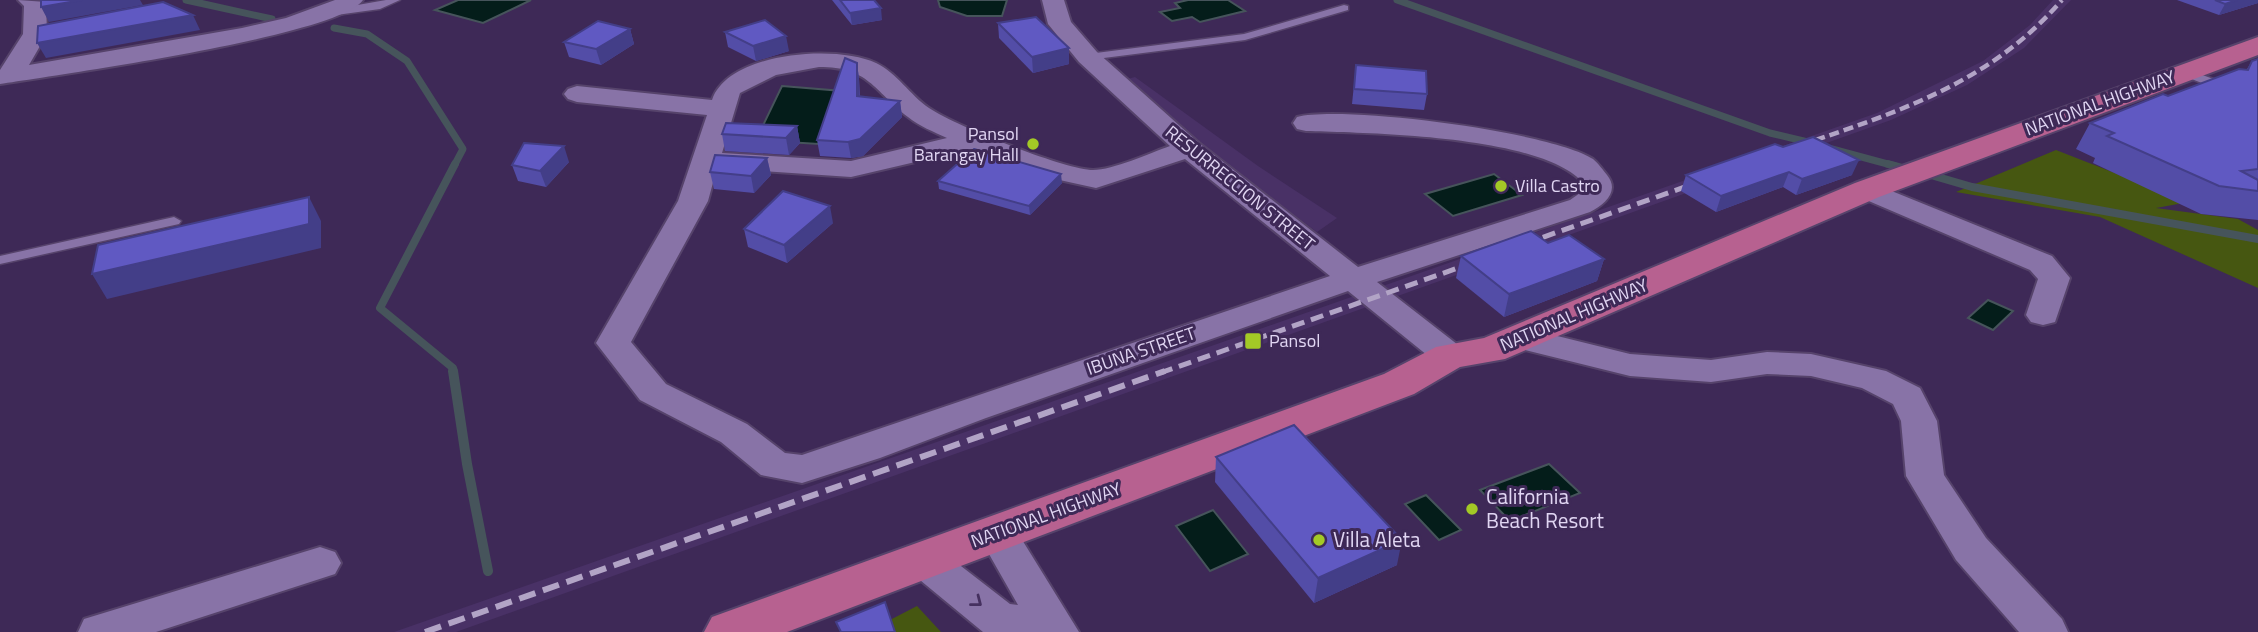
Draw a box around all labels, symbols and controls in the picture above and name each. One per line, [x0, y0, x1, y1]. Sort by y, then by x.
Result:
street label: NATIONAL HIGHWAY [2021, 63, 2179, 142]
street label: RESURRECCION STREET [1160, 119, 1321, 257]
place label: Pansol Barangay Hall [914, 120, 1019, 168]
marker: Pansol Barangay Hall [1025, 136, 1041, 152]
place label: Villa Castro [1515, 172, 1600, 199]
marker: Villa Castro [1493, 178, 1509, 194]
street label: NATIONAL HIGHWAY [1496, 271, 1652, 358]
street label: IBUNA STREET [1083, 319, 1199, 382]
place label: Pansol [1269, 327, 1320, 354]
marker: Pansol [1243, 331, 1263, 351]
street label: NATIONAL HIGHWAY [967, 475, 1125, 554]
place label: California Beach Resort [1486, 480, 1605, 536]
marker: California Beach Resort [1464, 501, 1480, 517]
place label: Villa Aleta [1333, 523, 1421, 555]
marker: Villa Aleta [1311, 532, 1327, 548]
one-way arrow [970, 594, 982, 607]

